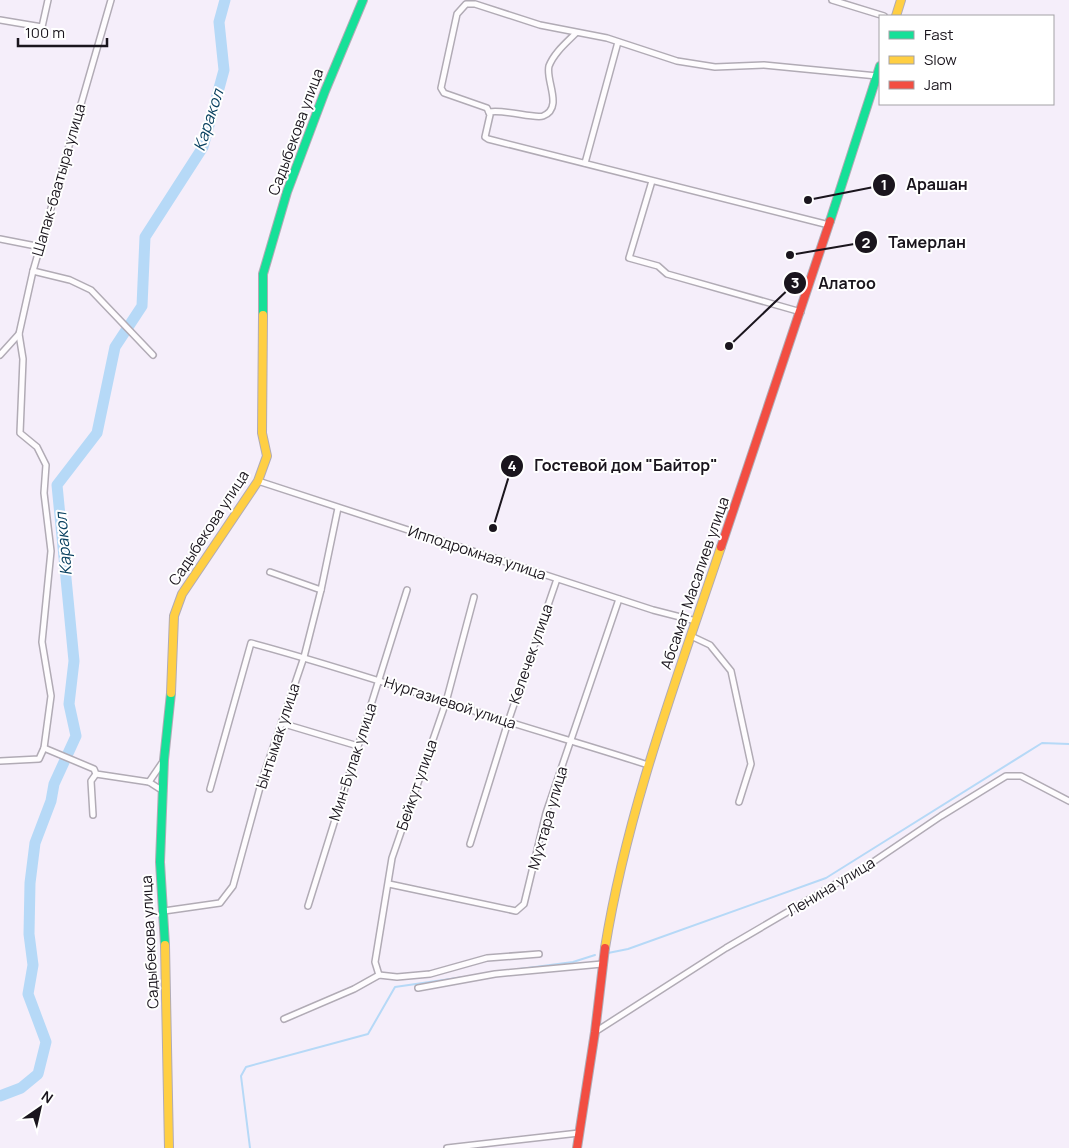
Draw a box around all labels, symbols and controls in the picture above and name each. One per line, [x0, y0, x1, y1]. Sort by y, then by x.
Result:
scale bar [18, 15, 106, 47]
legend [879, 15, 1054, 105]
text: 100 m [25, 22, 65, 43]
text: Fast [924, 24, 953, 45]
text: Slow [924, 49, 957, 70]
street label: Садыбекова улица [263, 66, 328, 198]
text: Jam [924, 74, 952, 95]
water label: Каракол [188, 85, 229, 153]
street label: Шапак-баатыра улица [27, 101, 90, 259]
callout: Арашан [871, 169, 978, 200]
text: Арашан [906, 173, 968, 195]
text: 1 [881, 174, 887, 195]
callout: Тамерлан [853, 227, 976, 258]
text: Тамерлан [888, 231, 966, 253]
text: 2 [862, 232, 871, 253]
callout: Алатоо [783, 267, 885, 298]
text: 3 [791, 272, 799, 293]
text: Алатоо [818, 272, 876, 294]
callout: Гостевой дом "Байтор" [499, 450, 727, 481]
text: Гостевой дом "Байтор" [534, 454, 718, 476]
text: 4 [507, 455, 517, 476]
street label: Садыбекова улица [163, 466, 254, 589]
street label: Абсамат Масалиев улица [655, 494, 734, 672]
water label: Каракол [49, 510, 77, 576]
street label: Ипподромная улица [405, 520, 549, 585]
street label: Келечек улица [504, 601, 557, 707]
street label: Нургазиевой улица [381, 671, 519, 734]
street label: Ынтымак улица [251, 680, 304, 791]
street label: Мин-Булак улица [324, 700, 381, 823]
street label: Бейкут улица [391, 737, 442, 833]
street label: Мухтара улица [523, 764, 572, 872]
street label: Ленина улица [783, 852, 879, 921]
street label: Садыбекова улица [136, 875, 163, 1009]
north arrow [15, 1083, 65, 1133]
text: N [38, 1086, 57, 1107]

